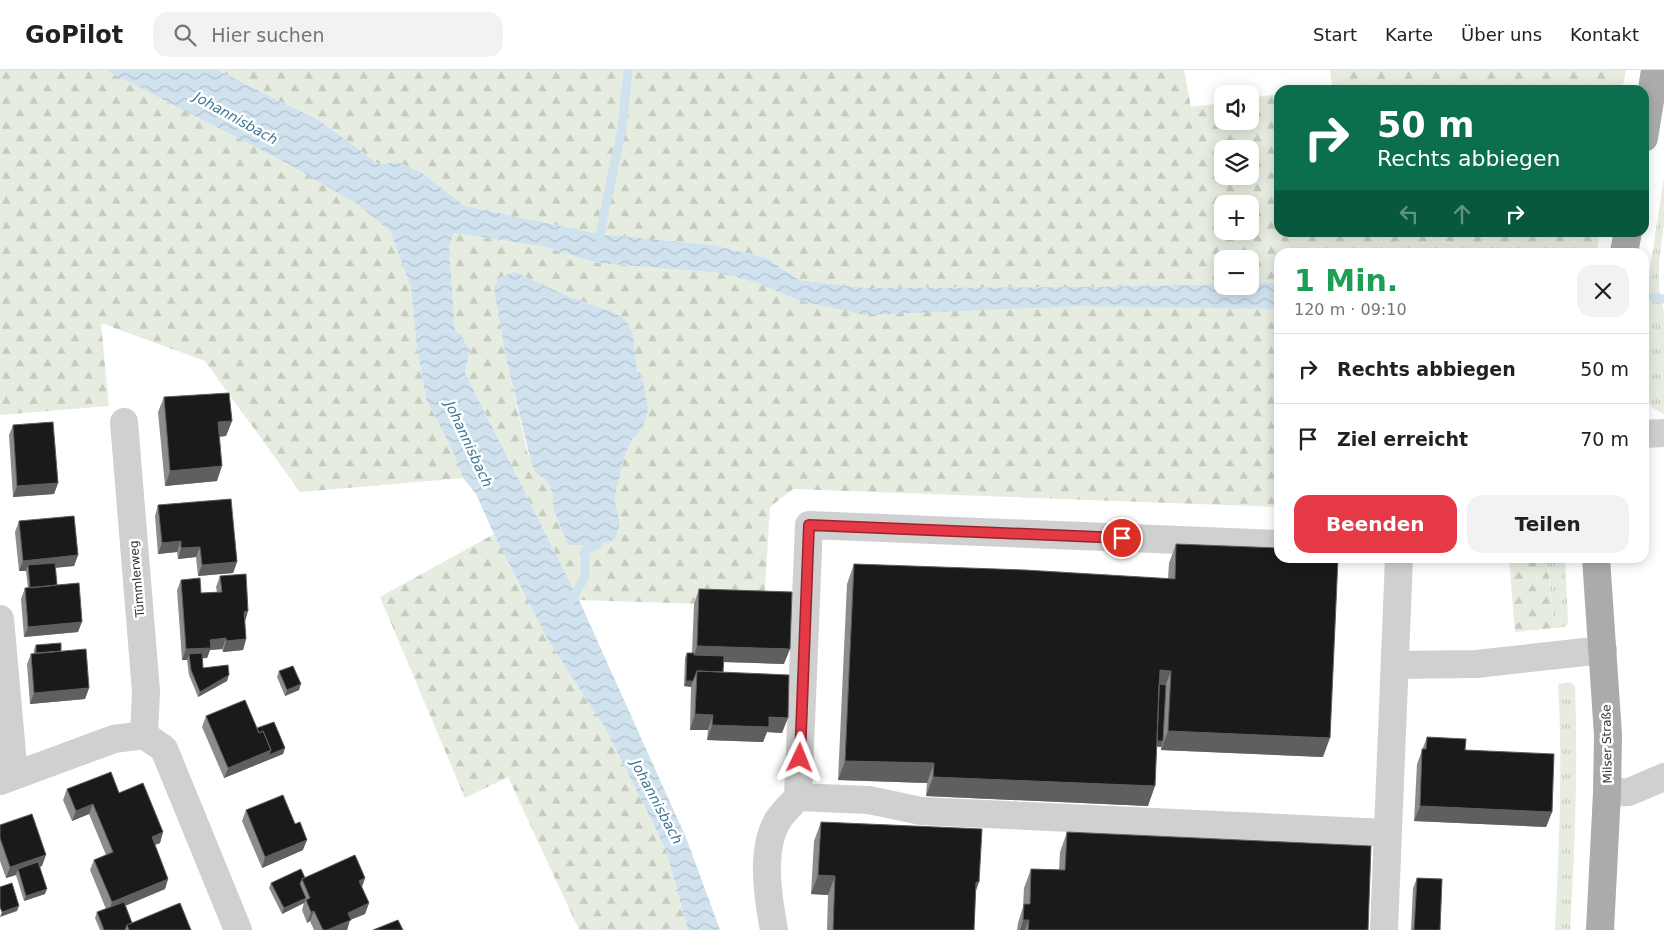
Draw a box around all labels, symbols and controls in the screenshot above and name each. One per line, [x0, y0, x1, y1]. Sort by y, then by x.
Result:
search box [153, 12, 503, 57]
text: GoPilot [25, 21, 123, 49]
icon: search [171, 21, 199, 49]
text: Hier suchen [211, 24, 324, 46]
text: Start [1313, 24, 1357, 45]
text: Karte [1385, 24, 1433, 45]
text: Über uns [1461, 24, 1542, 45]
text: Kontakt [1570, 24, 1639, 45]
map controls [1214, 85, 1259, 295]
button: sound [1214, 85, 1259, 130]
water label: Johannisbach [189, 87, 281, 148]
icon: right [1294, 105, 1359, 170]
text: 50 m [1377, 105, 1474, 145]
button: layers [1214, 140, 1259, 185]
text: Rechts abbiegen [1377, 146, 1560, 171]
button: + [1214, 195, 1259, 240]
icon: left [1395, 200, 1423, 228]
icon: ahead [1448, 200, 1476, 228]
icon: right [1501, 200, 1529, 228]
button: − [1214, 250, 1259, 295]
text: 1 Min. [1294, 263, 1398, 298]
button: close [1577, 265, 1629, 317]
text: 120 m · 09:10 [1294, 300, 1407, 319]
icon: right [1294, 355, 1322, 383]
text: Rechts abbiegen [1337, 358, 1516, 380]
text: 50 m [1580, 358, 1629, 380]
water label: Johannisbach [441, 396, 496, 490]
icon: arrive [1294, 425, 1322, 453]
text: Ziel erreicht [1337, 428, 1468, 450]
text: 70 m [1580, 428, 1629, 450]
button: Beenden [1294, 495, 1457, 553]
button: Teilen [1467, 495, 1629, 553]
pin [1101, 517, 1143, 559]
icon: arrive [1108, 524, 1136, 552]
street label: Tümmlerweg [127, 540, 147, 619]
street label: Milser Straße [1599, 704, 1615, 784]
position arrow [773, 731, 825, 783]
water label: Johannisbach [627, 754, 686, 847]

